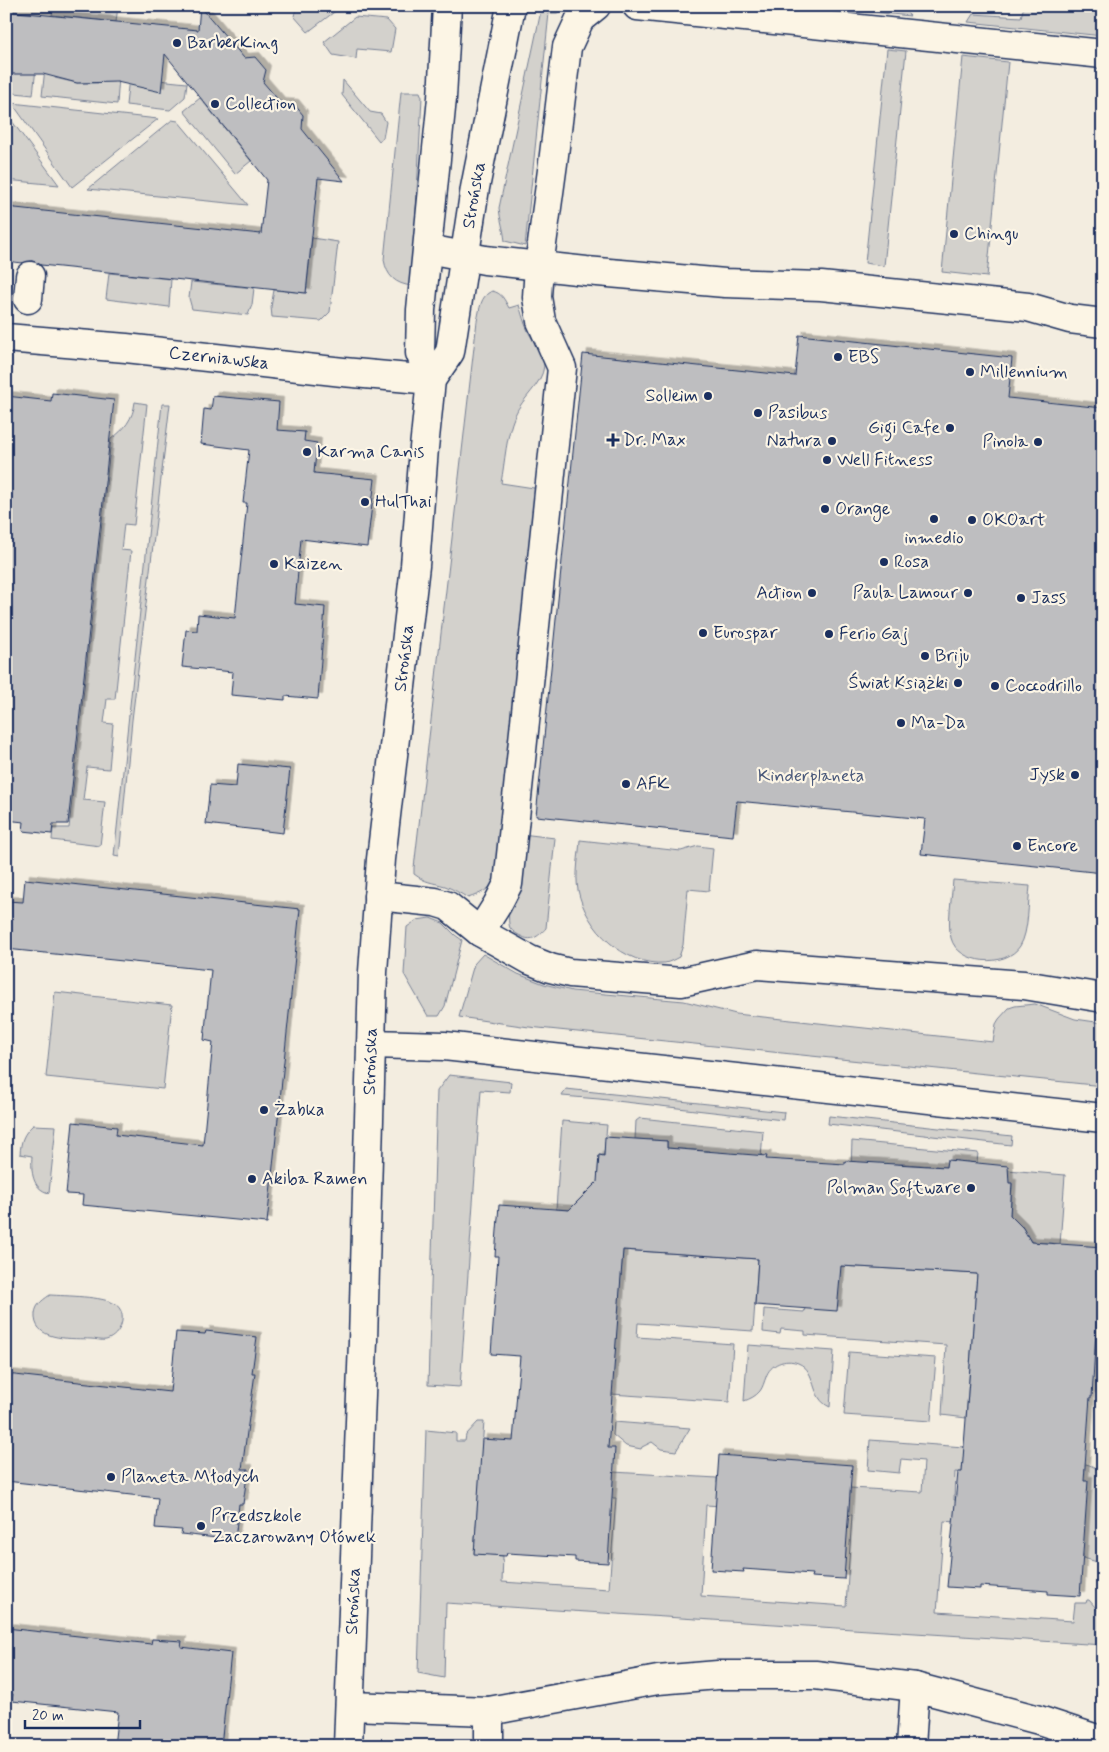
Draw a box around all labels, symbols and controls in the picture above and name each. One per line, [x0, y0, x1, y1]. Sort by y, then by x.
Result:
place label: BarberKing [187, 31, 278, 55]
marker: BarberKing [171, 37, 183, 49]
place label: Collection [225, 92, 296, 116]
marker: Collection [209, 98, 221, 110]
street label: Strońska [457, 160, 492, 230]
place label: Chingu [964, 222, 1018, 246]
marker: Chingu [948, 228, 960, 240]
street label: Czerniawska [168, 341, 270, 376]
place label: EBS [848, 345, 879, 369]
marker: EBS [832, 351, 844, 363]
place label: Millennium [980, 360, 1068, 384]
marker: Millennium [964, 366, 976, 378]
place label: Solleim [646, 384, 698, 408]
marker: Solleim [702, 390, 714, 402]
place label: Pasibus [768, 401, 828, 425]
marker: Pasibus [752, 407, 764, 419]
place label: Gigi Cafe [868, 416, 940, 442]
marker: Gigi Cafe [944, 422, 956, 434]
place label: Dr. Max [623, 428, 686, 452]
place label: Natura [767, 429, 822, 453]
place label: Pinola [982, 430, 1028, 454]
marker: Dr. Max [607, 434, 619, 446]
marker: Natura [826, 435, 838, 447]
marker: Pinola [1032, 436, 1044, 448]
place label: Karma Canis [317, 440, 424, 464]
marker: Karma Canis [301, 446, 313, 458]
place label: Well Fitness [837, 448, 933, 472]
marker: Well Fitness [821, 454, 833, 466]
place label: HulThai [375, 490, 432, 514]
marker: HulThai [359, 496, 371, 508]
place label: Orange [835, 497, 890, 522]
marker: Orange [819, 503, 831, 515]
place label: OKOart [982, 508, 1045, 532]
marker: inmedio [928, 513, 940, 525]
marker: OKOart [966, 514, 978, 526]
place label: inmedio [904, 526, 964, 550]
place label: Rosa [894, 550, 929, 574]
place label: Kaizen [284, 552, 342, 576]
marker: Rosa [878, 556, 890, 568]
marker: Kaizen [268, 558, 280, 570]
place label: Action [756, 581, 802, 605]
place label: Paula Lamour [853, 581, 959, 605]
place label: Jass [1031, 586, 1066, 610]
marker: Action [806, 587, 818, 599]
marker: Paula Lamour [962, 587, 974, 599]
marker: Jass [1015, 592, 1027, 604]
place label: Eurospar [713, 621, 778, 645]
place label: Ferio Gaj [839, 622, 908, 646]
street label: Strońska [389, 623, 420, 693]
marker: Eurospar [697, 627, 709, 639]
marker: Ferio Gaj [823, 628, 835, 640]
place label: Briju [935, 644, 969, 668]
marker: Briju [919, 650, 931, 662]
place label: Świat Książki [848, 671, 948, 695]
place label: Coccodrillo [1005, 674, 1082, 698]
marker: Świat Książki [952, 677, 964, 689]
marker: Coccodrillo [989, 680, 1001, 692]
place label: Ma-Da [911, 711, 966, 735]
marker: Ma-Da [895, 717, 907, 729]
place label: Jysk [1029, 763, 1065, 787]
park label: Kinderplaneta [758, 764, 864, 788]
marker: Jysk [1069, 769, 1081, 781]
place label: AFK [636, 772, 669, 796]
marker: AFK [620, 778, 632, 790]
place label: Encore [1027, 834, 1078, 858]
marker: Encore [1011, 840, 1023, 852]
street label: Strońska [358, 1027, 383, 1095]
place label: Żabka [274, 1098, 325, 1122]
marker: Żabka [258, 1104, 270, 1116]
place label: Akiba Ramen [262, 1167, 368, 1191]
marker: Akiba Ramen [246, 1173, 258, 1185]
place label: Polman Software [827, 1176, 961, 1200]
marker: Polman Software [965, 1182, 977, 1194]
place label: Planeta Młodych [121, 1465, 259, 1489]
marker: Planeta Młodych [105, 1471, 117, 1483]
place label: Przedszkole Zaczarowany Ołówek [211, 1504, 376, 1549]
marker: Przedszkole Zaczarowany Ołówek [195, 1520, 207, 1532]
street label: Strońska [340, 1567, 367, 1635]
scale bar [25, 1697, 140, 1729]
text: 20 m [32, 1706, 64, 1726]

